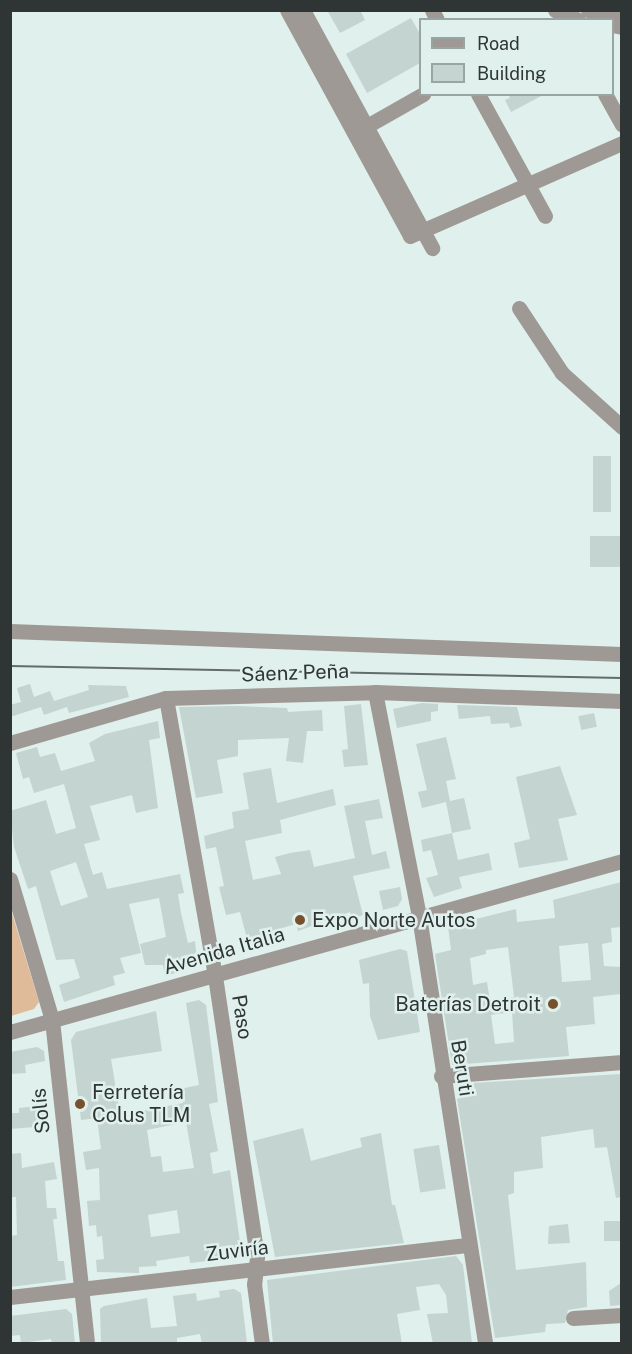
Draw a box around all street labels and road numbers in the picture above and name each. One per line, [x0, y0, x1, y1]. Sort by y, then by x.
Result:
street label: Sáenz Peña [241, 659, 349, 687]
street label: Avenida Italia [161, 922, 287, 980]
street label: Paso [227, 993, 257, 1041]
street label: Beruti [446, 1038, 478, 1098]
street label: Solís [27, 1087, 55, 1135]
street label: Zuviría [204, 1235, 270, 1267]

